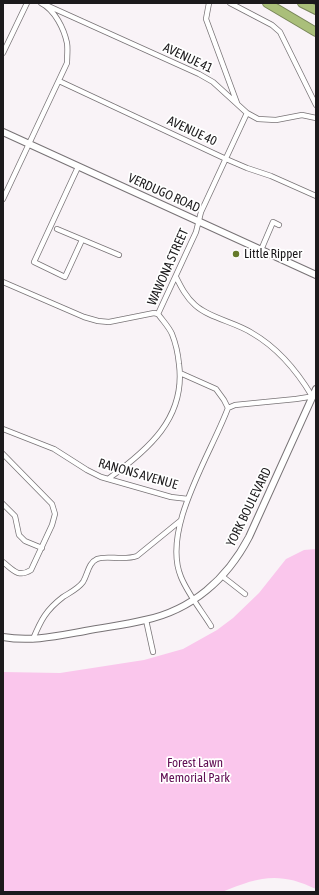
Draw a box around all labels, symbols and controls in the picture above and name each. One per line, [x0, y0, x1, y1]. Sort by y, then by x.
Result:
street label: AVENUE 41 [161, 40, 215, 76]
street label: AVENUE 40 [165, 113, 219, 149]
street label: VERDUGO ROAD [126, 170, 202, 216]
street label: WAWONA STREET [144, 226, 192, 308]
place label: Little Ripper [244, 246, 302, 262]
marker: Little Ripper [231, 249, 241, 259]
street label: RANONS AVENUE [96, 455, 180, 493]
street label: YORK BOULEVARD [223, 465, 275, 549]
park label: Forest Lawn Memorial Park [160, 755, 230, 786]

